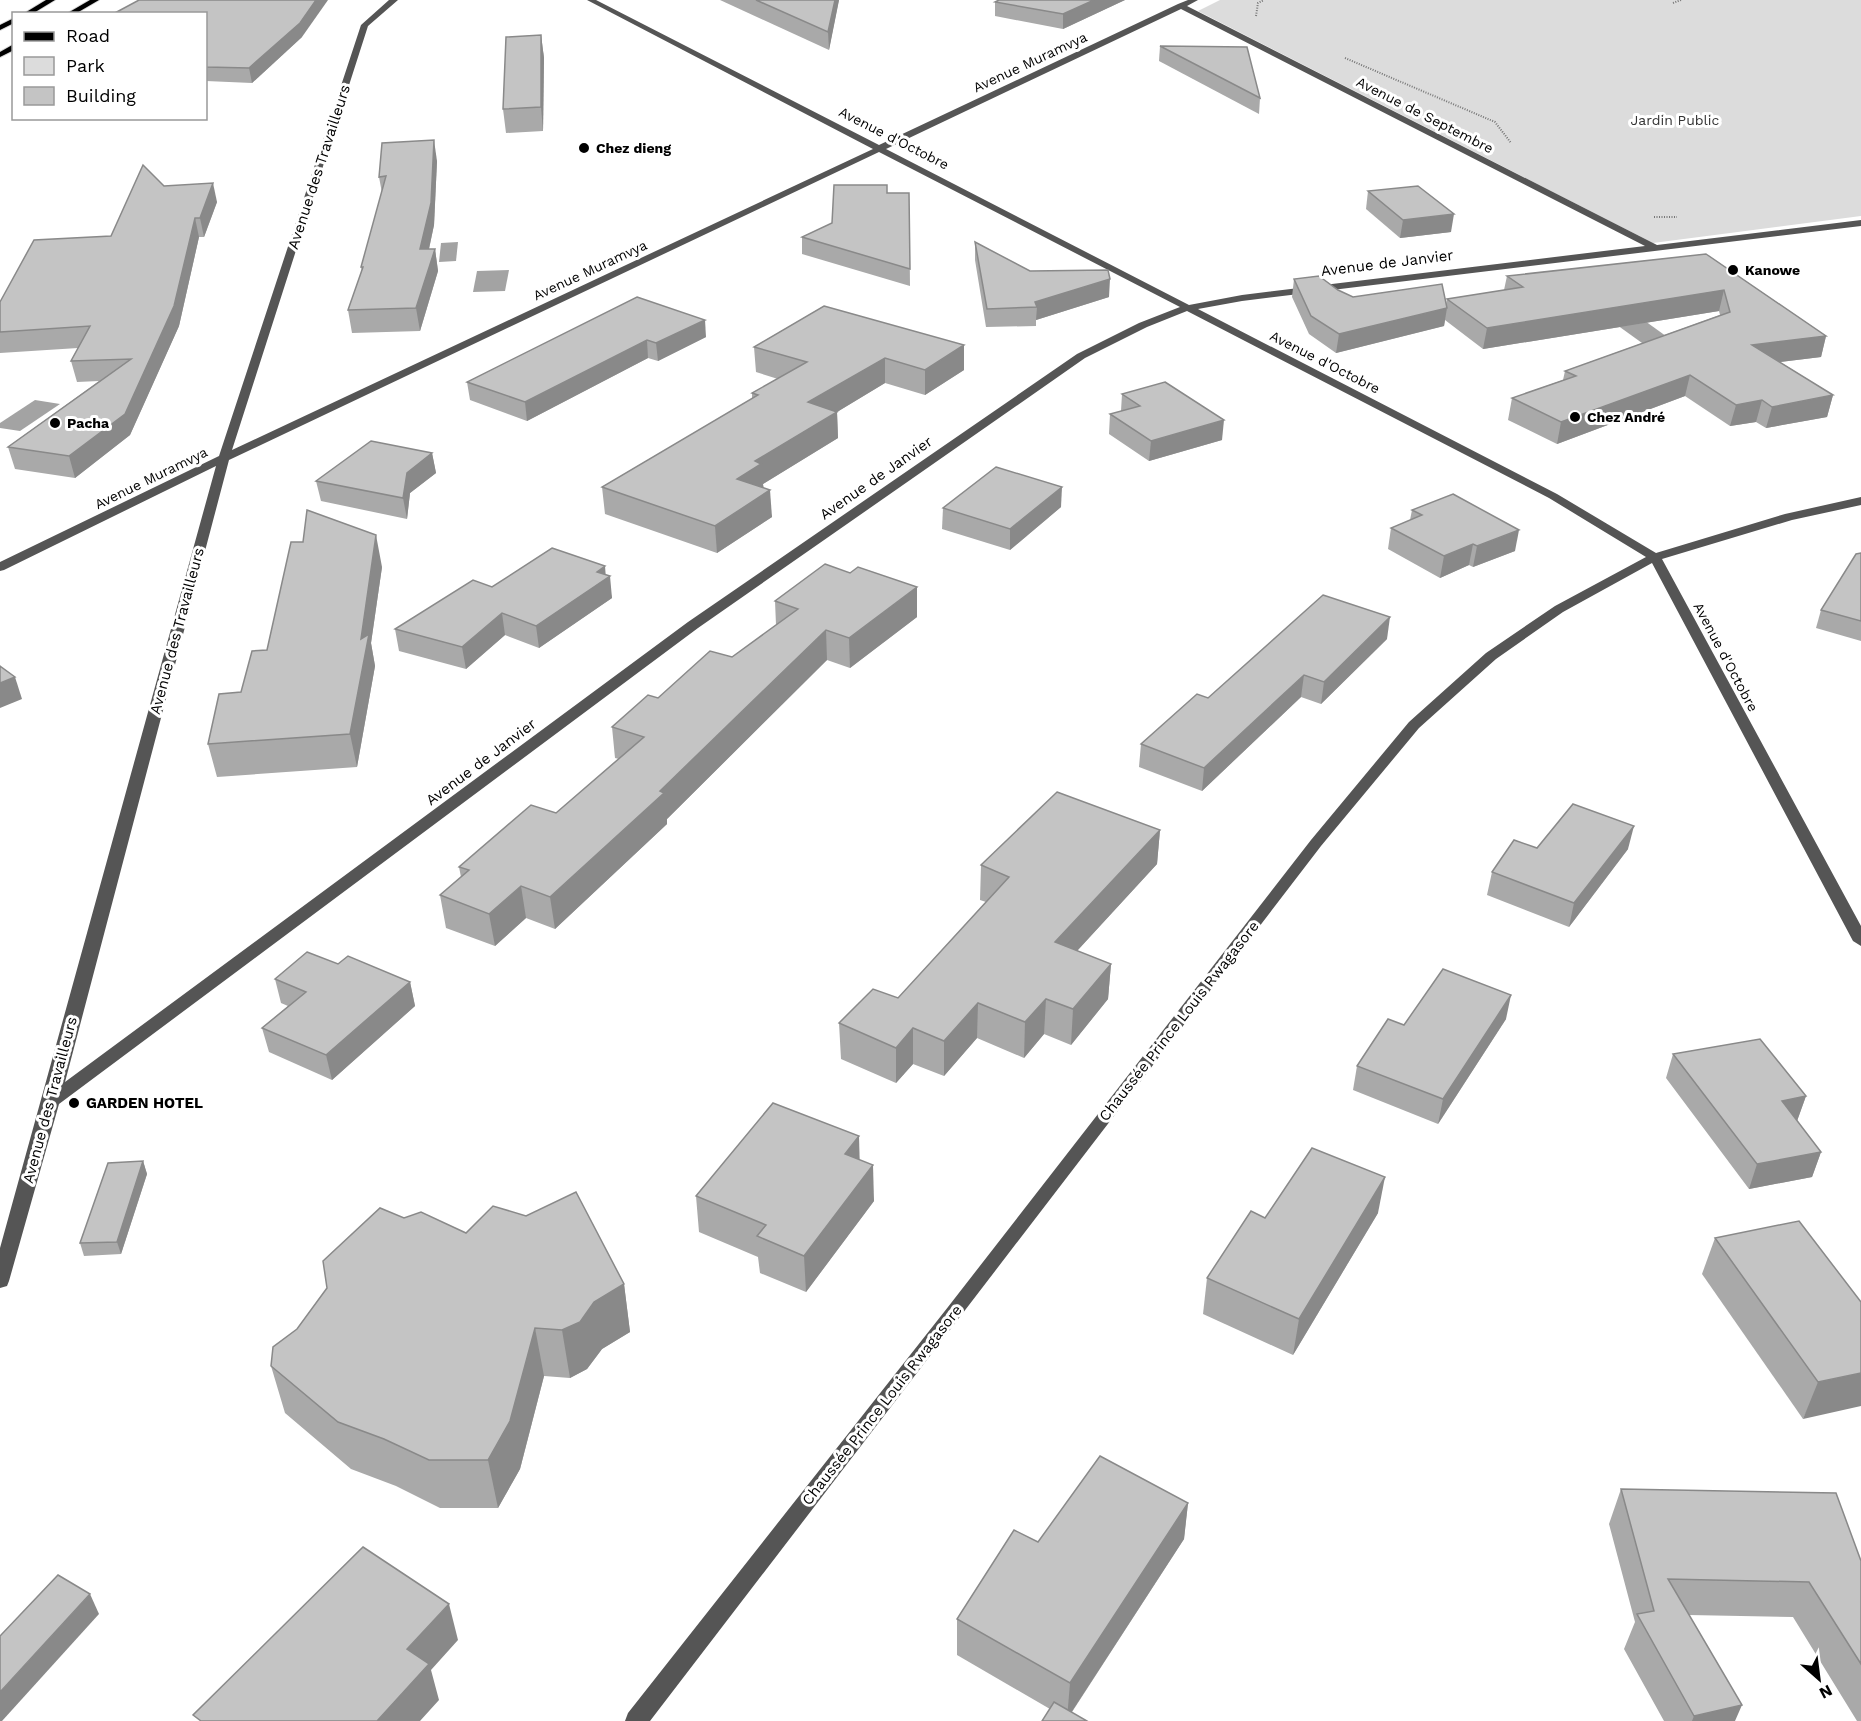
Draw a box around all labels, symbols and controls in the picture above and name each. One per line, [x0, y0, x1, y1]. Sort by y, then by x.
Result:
legend [12, 12, 207, 120]
text: Road [66, 25, 110, 46]
street label: Avenue Muramvya [971, 29, 1089, 95]
text: Park [66, 55, 105, 76]
street label: Avenue de Septembre [1354, 74, 1496, 156]
street label: Avenue des Travailleurs [284, 82, 354, 252]
text: Building [66, 85, 136, 106]
street label: Avenue d'Octobre [836, 103, 952, 173]
park label: Jardin Public [1631, 112, 1720, 128]
place label: Chez dieng [596, 140, 671, 156]
marker: Chez dieng [577, 141, 591, 155]
street label: Avenue Muramvya [531, 237, 649, 303]
street label: Avenue de Janvier [1320, 246, 1454, 280]
place label: Kanowe [1745, 262, 1800, 278]
marker: Kanowe [1726, 263, 1740, 277]
street label: Avenue d'Octobre [1267, 327, 1383, 397]
place label: Chez André [1587, 409, 1665, 425]
marker: Chez André [1568, 410, 1582, 424]
place label: Pacha [67, 415, 110, 431]
marker: Pacha [48, 416, 62, 430]
street label: Avenue de Janvier [816, 432, 936, 524]
street label: Avenue Muramvya [92, 444, 210, 512]
street label: Avenue des Travailleurs [146, 546, 208, 716]
street label: Avenue d'Octobre [1690, 600, 1762, 714]
street label: Avenue de Janvier [422, 715, 540, 809]
street label: Chaussée Prince Louis Rwagasore [1095, 917, 1263, 1125]
street label: Avenue des Travailleurs [19, 1015, 81, 1185]
place label: GARDEN HOTEL [86, 1094, 203, 1112]
marker: GARDEN HOTEL [67, 1096, 81, 1110]
street label: Chaussée Prince Louis Rwagasore [798, 1301, 966, 1509]
north arrow [1789, 1649, 1849, 1709]
text: N [1816, 1681, 1836, 1703]

